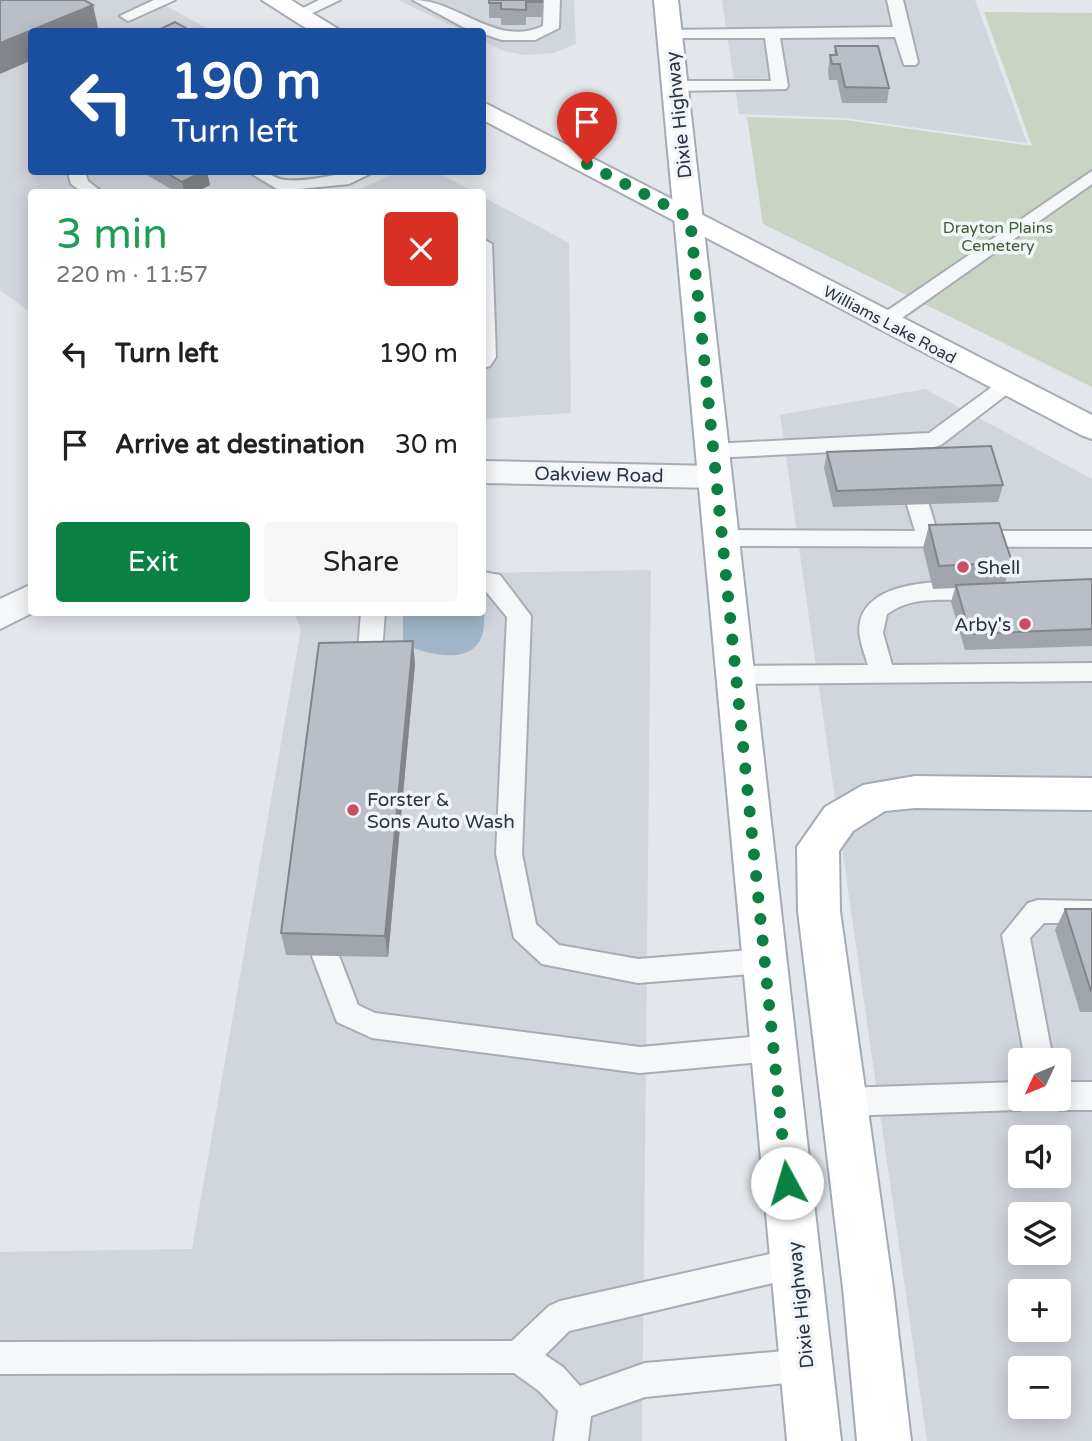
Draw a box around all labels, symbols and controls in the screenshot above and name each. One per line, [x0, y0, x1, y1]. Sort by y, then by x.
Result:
street label: Dixie Highway [661, 50, 697, 179]
text: 190 m [171, 53, 321, 112]
icon: left [56, 56, 147, 147]
pin [557, 92, 617, 164]
icon: arrive [568, 103, 606, 141]
text: Turn left [171, 113, 298, 151]
text: 3 min [56, 209, 168, 260]
button: close [384, 212, 458, 286]
park label: Drayton Plains Cemetery [943, 218, 1053, 256]
text: 220 m · 11:57 [56, 261, 208, 289]
street label: Williams Lake Road [820, 281, 959, 368]
icon: left [56, 335, 94, 373]
text: Turn left [115, 338, 218, 369]
text: 190 m [378, 338, 458, 369]
icon: arrive [56, 426, 94, 464]
text: Arrive at destination [115, 429, 365, 460]
text: 30 m [395, 429, 458, 460]
street label: Oakview Road [534, 463, 664, 487]
button: Exit [56, 522, 250, 602]
button: Share [264, 522, 458, 602]
place label: Shell [977, 557, 1020, 579]
marker: Shell [955, 559, 971, 575]
place label: Arby's [954, 614, 1011, 636]
marker: Arby's [1017, 616, 1033, 632]
place label: Forster & Sons Auto Wash [367, 789, 515, 833]
marker: Forster & Sons Auto Wash [345, 802, 361, 818]
north arrow [1008, 1048, 1071, 1111]
map controls [1008, 1048, 1071, 1419]
button: sound [1008, 1125, 1071, 1188]
position arrow [750, 1146, 824, 1220]
button: layers [1008, 1202, 1071, 1265]
street label: Dixie Highway [783, 1240, 819, 1369]
button: + [1008, 1279, 1071, 1342]
button: − [1008, 1356, 1071, 1419]

